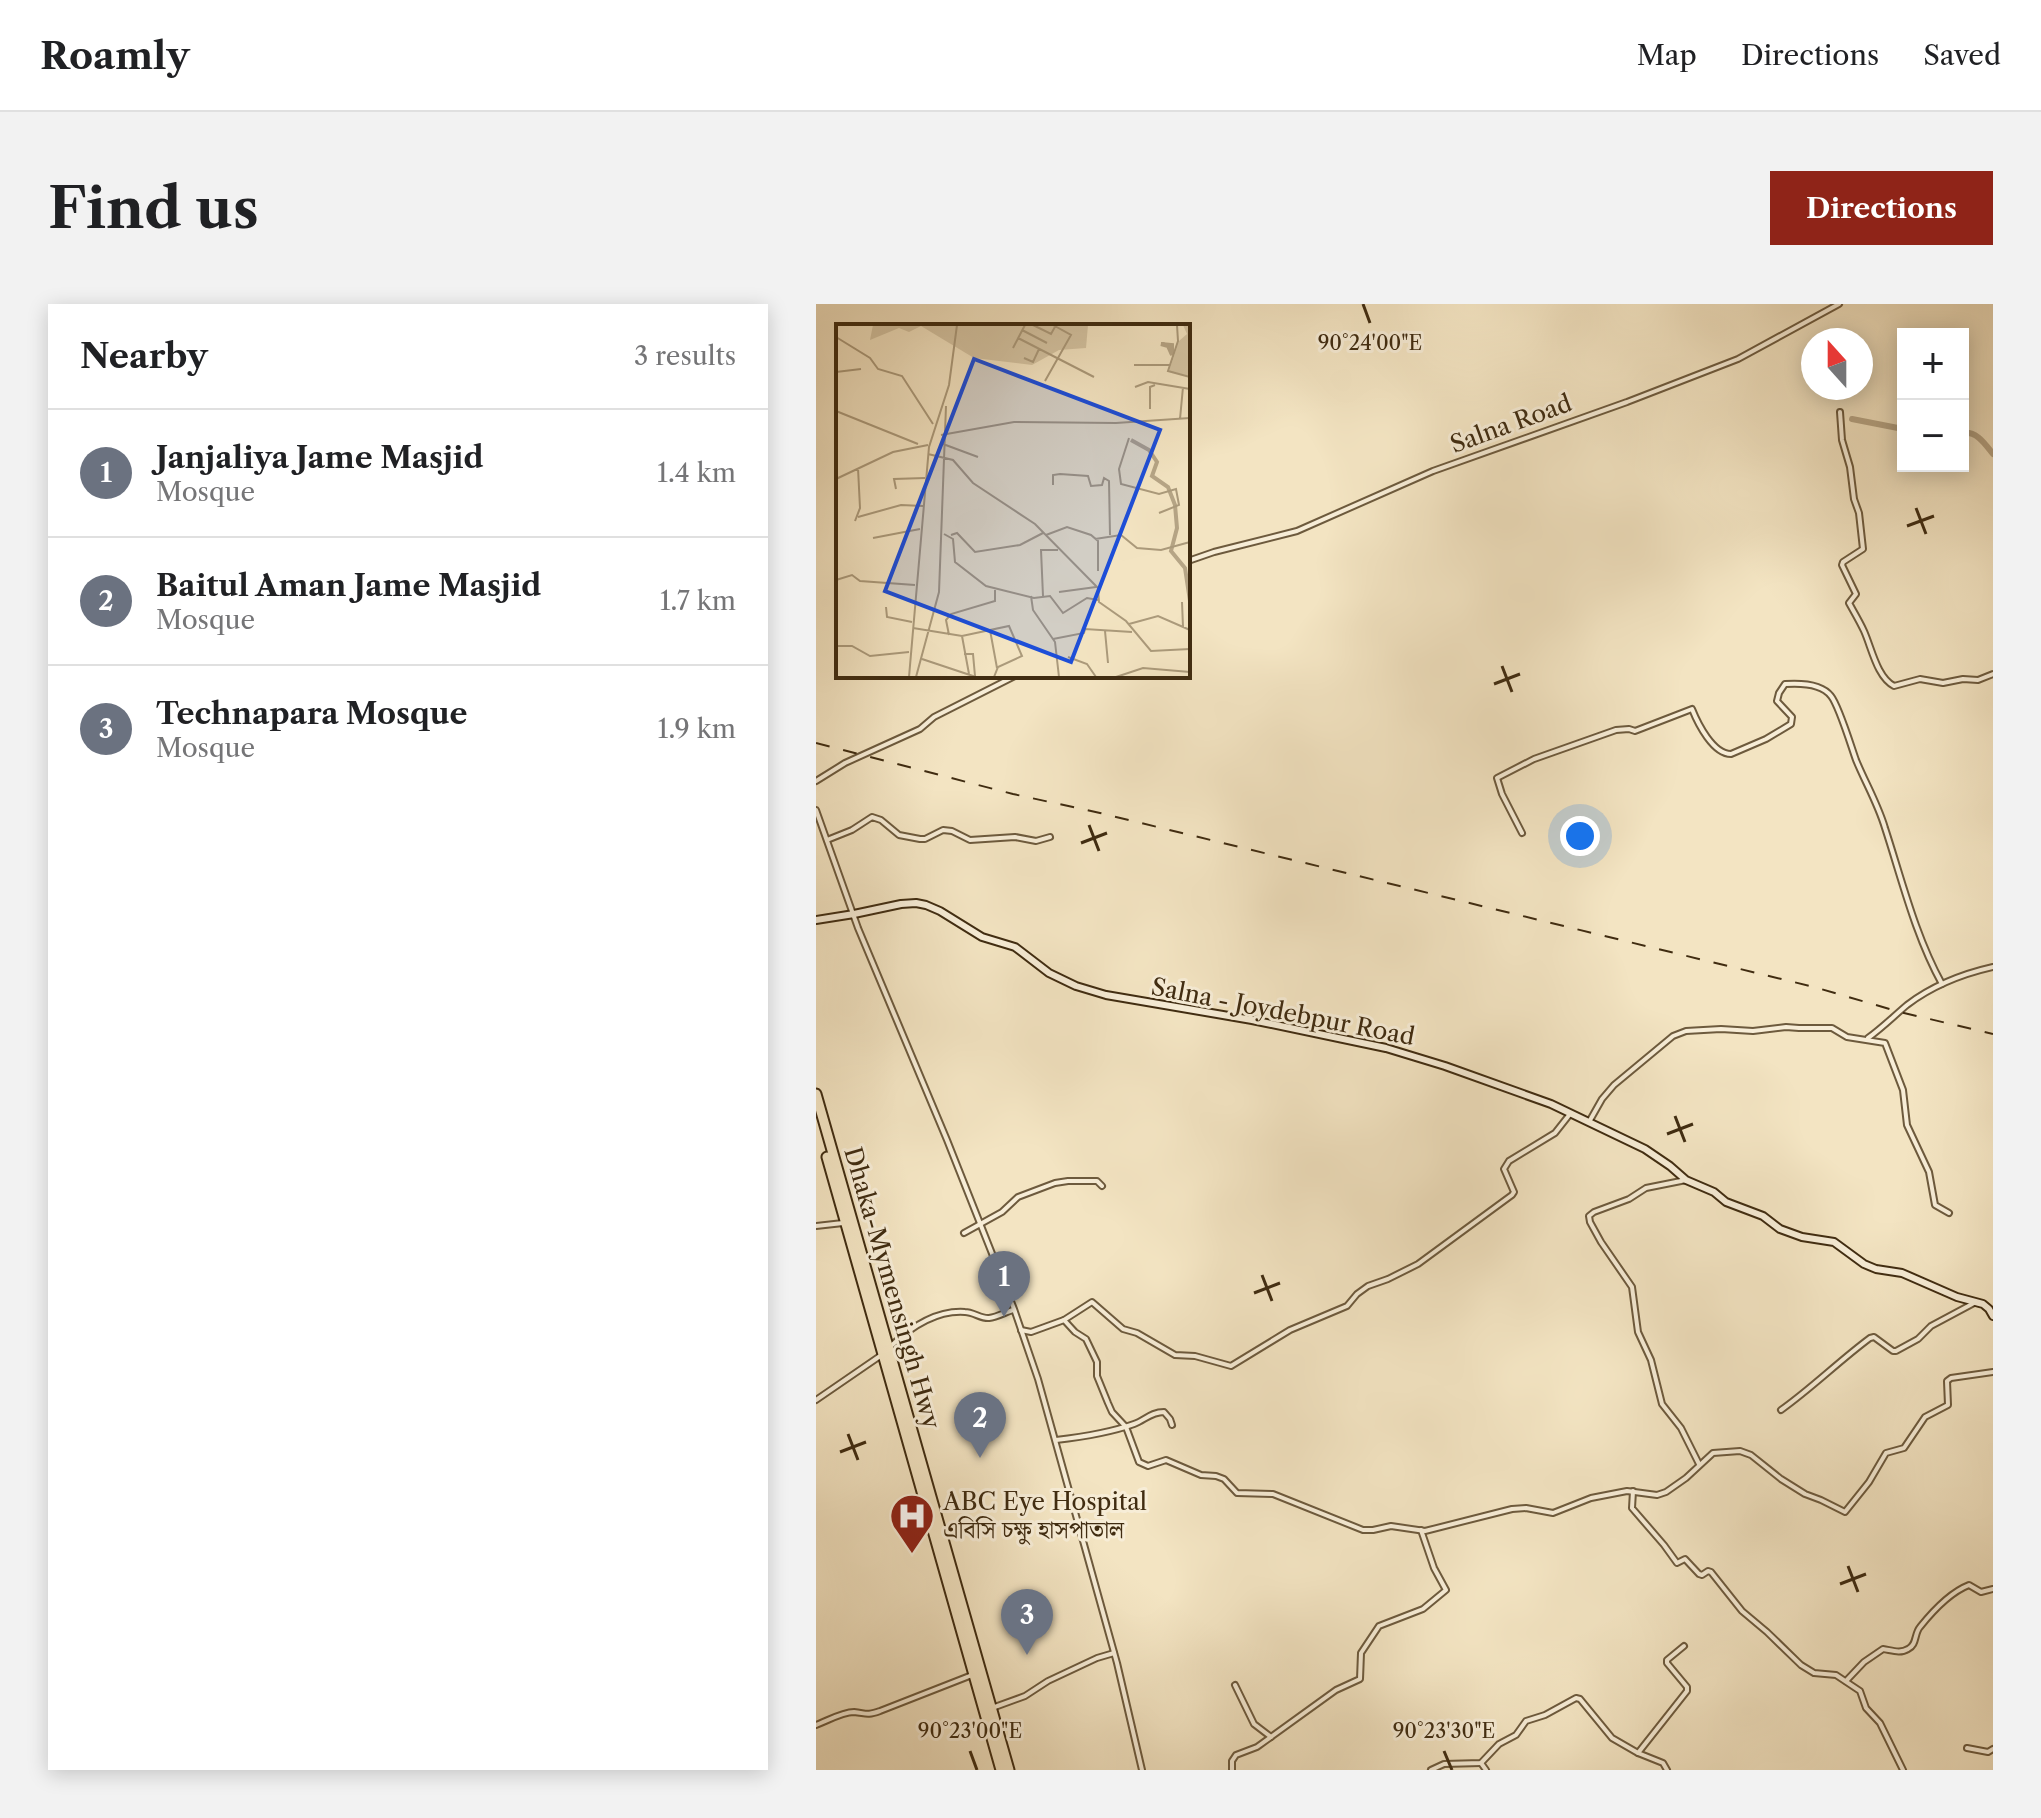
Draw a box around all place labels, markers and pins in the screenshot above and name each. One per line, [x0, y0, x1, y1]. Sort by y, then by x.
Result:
pin: 1 [978, 1251, 1030, 1317]
pin: 2 [954, 1392, 1006, 1458]
place label: ABC Eye Hospital এবিসি চক্ষু হাসপাতাল [942, 1487, 1147, 1545]
hospital icon: ABC Eye Hospital এবিসি চক্ষু হাসপাতাল [888, 1492, 936, 1555]
pin: 3 [1001, 1589, 1053, 1655]

